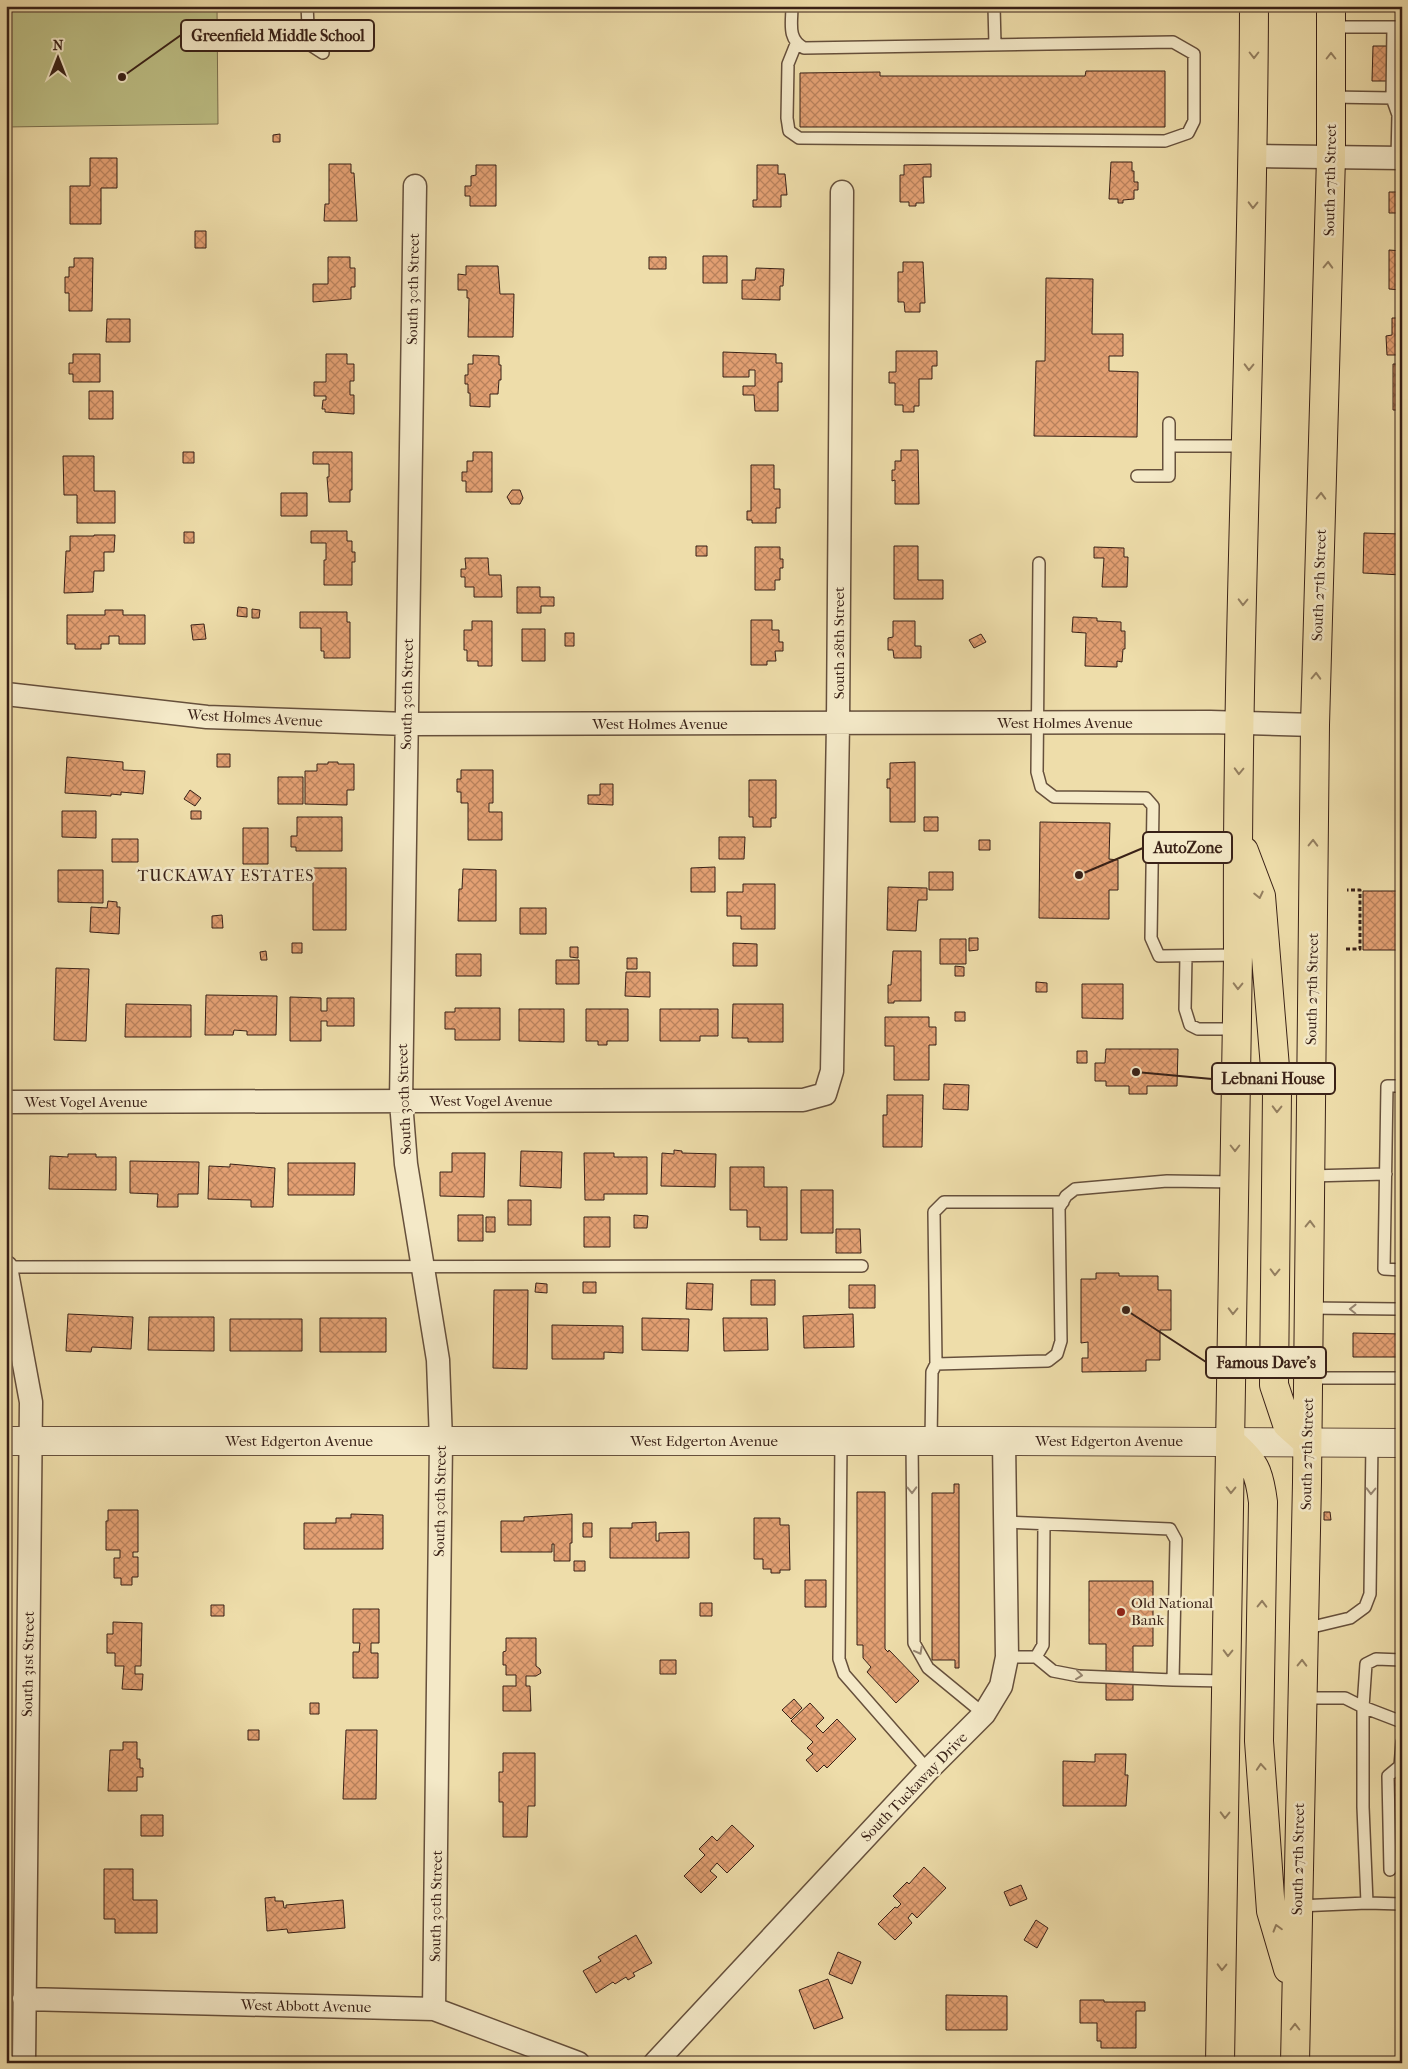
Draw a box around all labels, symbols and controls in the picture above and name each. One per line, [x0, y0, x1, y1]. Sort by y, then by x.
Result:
callout: Greenfield Middle School [181, 20, 374, 51]
text: Greenfield Middle School [191, 26, 365, 45]
north arrow [32, 32, 82, 82]
text: N [53, 37, 64, 54]
one-way arrow [1326, 51, 1336, 59]
one-way arrow [1249, 52, 1259, 59]
street label: South 27th Street [1320, 123, 1340, 236]
one-way arrow [1247, 201, 1258, 209]
street label: South 30th Street [403, 232, 423, 345]
one-way arrow [1323, 261, 1333, 269]
one-way arrow [1243, 364, 1254, 372]
one-way arrow [1316, 492, 1326, 500]
street label: South 27th Street [1308, 528, 1330, 641]
street label: South 28th Street [830, 586, 848, 699]
one-way arrow [1238, 598, 1249, 606]
street label: South 30th Street [397, 637, 417, 750]
one-way arrow [1311, 672, 1321, 680]
street label: West Holmes Avenue [186, 705, 324, 731]
street label: West Holmes Avenue [996, 714, 1133, 732]
street label: West Holmes Avenue [591, 715, 728, 733]
one-way arrow [1234, 767, 1245, 775]
callout: AutoZone [1143, 832, 1232, 863]
text: AutoZone [1153, 838, 1222, 857]
one-way arrow [1308, 839, 1318, 846]
district label: TUCKAWAY ESTATES [138, 866, 314, 885]
one-way arrow [1254, 891, 1264, 900]
street label: South 27th Street [1302, 932, 1322, 1045]
one-way arrow [1233, 982, 1243, 990]
street label: South 30th Street [393, 1042, 415, 1155]
callout: Lebnani House [1212, 1063, 1335, 1094]
text: Lebnani House [1221, 1069, 1325, 1088]
street label: West Vogel Avenue [429, 1092, 553, 1110]
street label: West Vogel Avenue [24, 1093, 148, 1111]
one-way arrow [1272, 1106, 1282, 1114]
one-way arrow [1230, 1145, 1240, 1153]
one-way arrow [1305, 1220, 1315, 1228]
one-way arrow [1270, 1268, 1280, 1276]
one-way arrow [1349, 1304, 1356, 1314]
one-way arrow [1228, 1308, 1238, 1315]
callout: Famous Dave's [1206, 1347, 1326, 1378]
text: Famous Dave's [1215, 1353, 1316, 1372]
street label: South 27th Street [1297, 1397, 1317, 1510]
street label: West Edgerton Avenue [224, 1432, 373, 1450]
street label: West Edgerton Avenue [629, 1432, 778, 1450]
street label: West Edgerton Avenue [1034, 1432, 1183, 1450]
street label: South 30th Street [430, 1444, 450, 1557]
one-way arrow [907, 1486, 918, 1494]
one-way arrow [1226, 1487, 1236, 1495]
one-way arrow [1366, 1487, 1377, 1495]
place label: Old National Bank [1131, 1594, 1213, 1629]
one-way arrow [1256, 1600, 1267, 1608]
marker: Old National Bank [1115, 1606, 1127, 1618]
street label: South 31st Street [18, 1610, 38, 1717]
one-way arrow [913, 1646, 923, 1655]
one-way arrow [1223, 1650, 1233, 1657]
one-way arrow [1297, 1659, 1307, 1666]
one-way arrow [1075, 1669, 1083, 1680]
street label: South Tuckaway Drive [857, 1728, 971, 1846]
one-way arrow [1256, 1763, 1267, 1771]
street label: South 27th Street [1288, 1802, 1308, 1915]
one-way arrow [1220, 1812, 1230, 1820]
street label: South 30th Street [426, 1849, 446, 1962]
one-way arrow [1272, 1925, 1282, 1933]
one-way arrow [1217, 1964, 1227, 1971]
street label: West Abbott Avenue [240, 1996, 372, 2016]
one-way arrow [1290, 2023, 1300, 2031]

